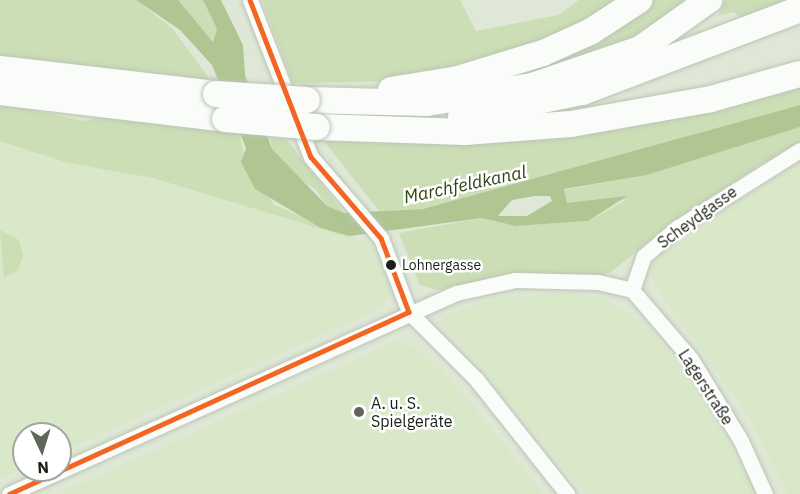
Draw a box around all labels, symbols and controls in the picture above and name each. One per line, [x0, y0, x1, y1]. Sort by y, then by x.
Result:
water label: Marchfeldkanal [402, 161, 528, 209]
street label: Scheydgasse [654, 182, 740, 252]
place label: Lohnergasse [402, 257, 481, 273]
marker: Lohnergasse [385, 259, 397, 271]
street label: Lagerstraße [674, 346, 738, 428]
place label: A. u. S. Spielgeräte [371, 393, 453, 431]
marker: A. u. S. Spielgeräte [352, 405, 366, 419]
north arrow [12, 422, 72, 482]
text: N [37, 458, 50, 478]

